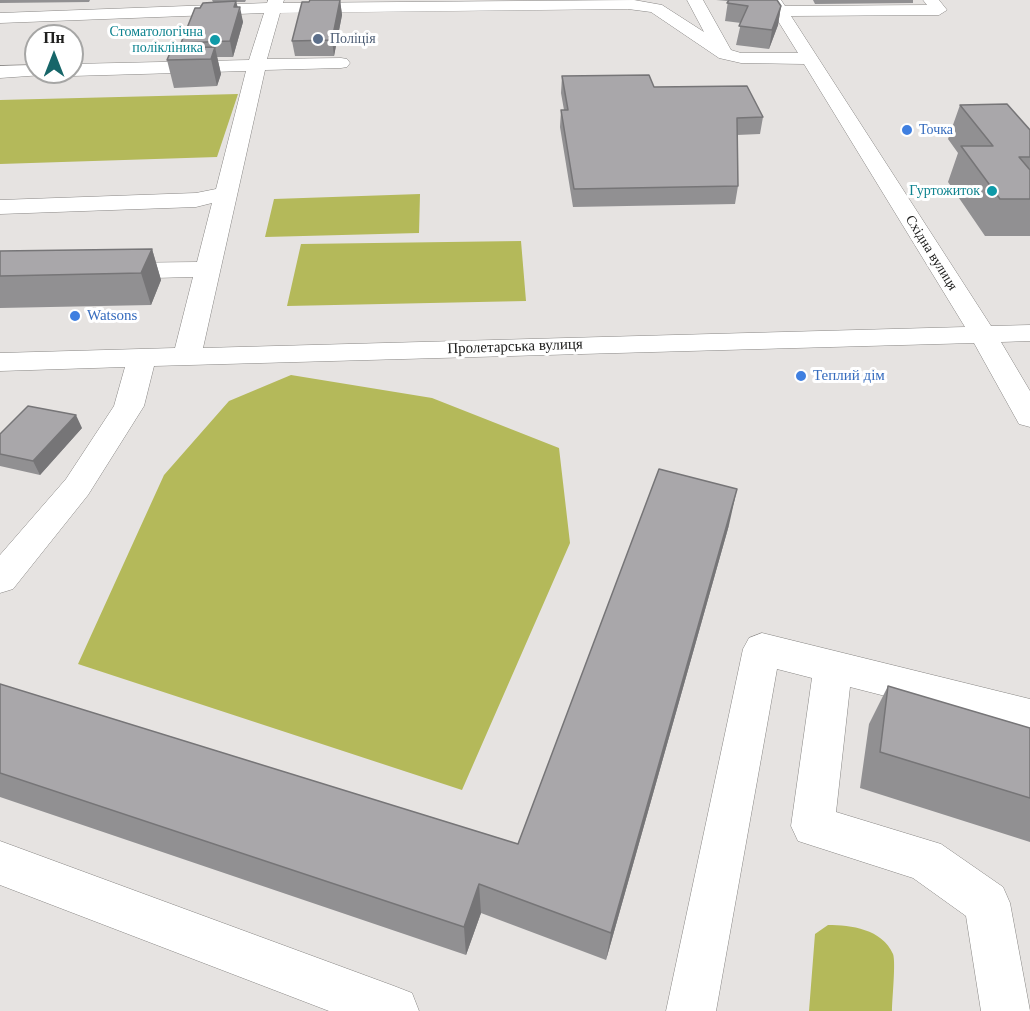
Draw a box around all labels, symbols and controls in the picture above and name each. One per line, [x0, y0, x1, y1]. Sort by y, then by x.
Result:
north arrow [24, 24, 84, 84]
place label: Стоматологічна полікліника [109, 24, 203, 56]
text: Пн [43, 29, 65, 46]
place label: Поліція [330, 31, 376, 47]
marker: Поліція [311, 32, 325, 46]
marker: Стоматологічна полікліника [208, 33, 222, 47]
place label: Точка [919, 122, 953, 138]
marker: Точка [900, 123, 914, 137]
place label: Гуртожиток [909, 183, 980, 199]
marker: Гуртожиток [985, 184, 999, 198]
street label: Східна вулиця [901, 212, 961, 294]
place label: Watsons [87, 307, 137, 325]
marker: Watsons [68, 309, 82, 323]
street label: Пролетарська вулиця [447, 336, 583, 358]
place label: Теплий дім [813, 367, 885, 385]
marker: Теплий дім [794, 369, 808, 383]

